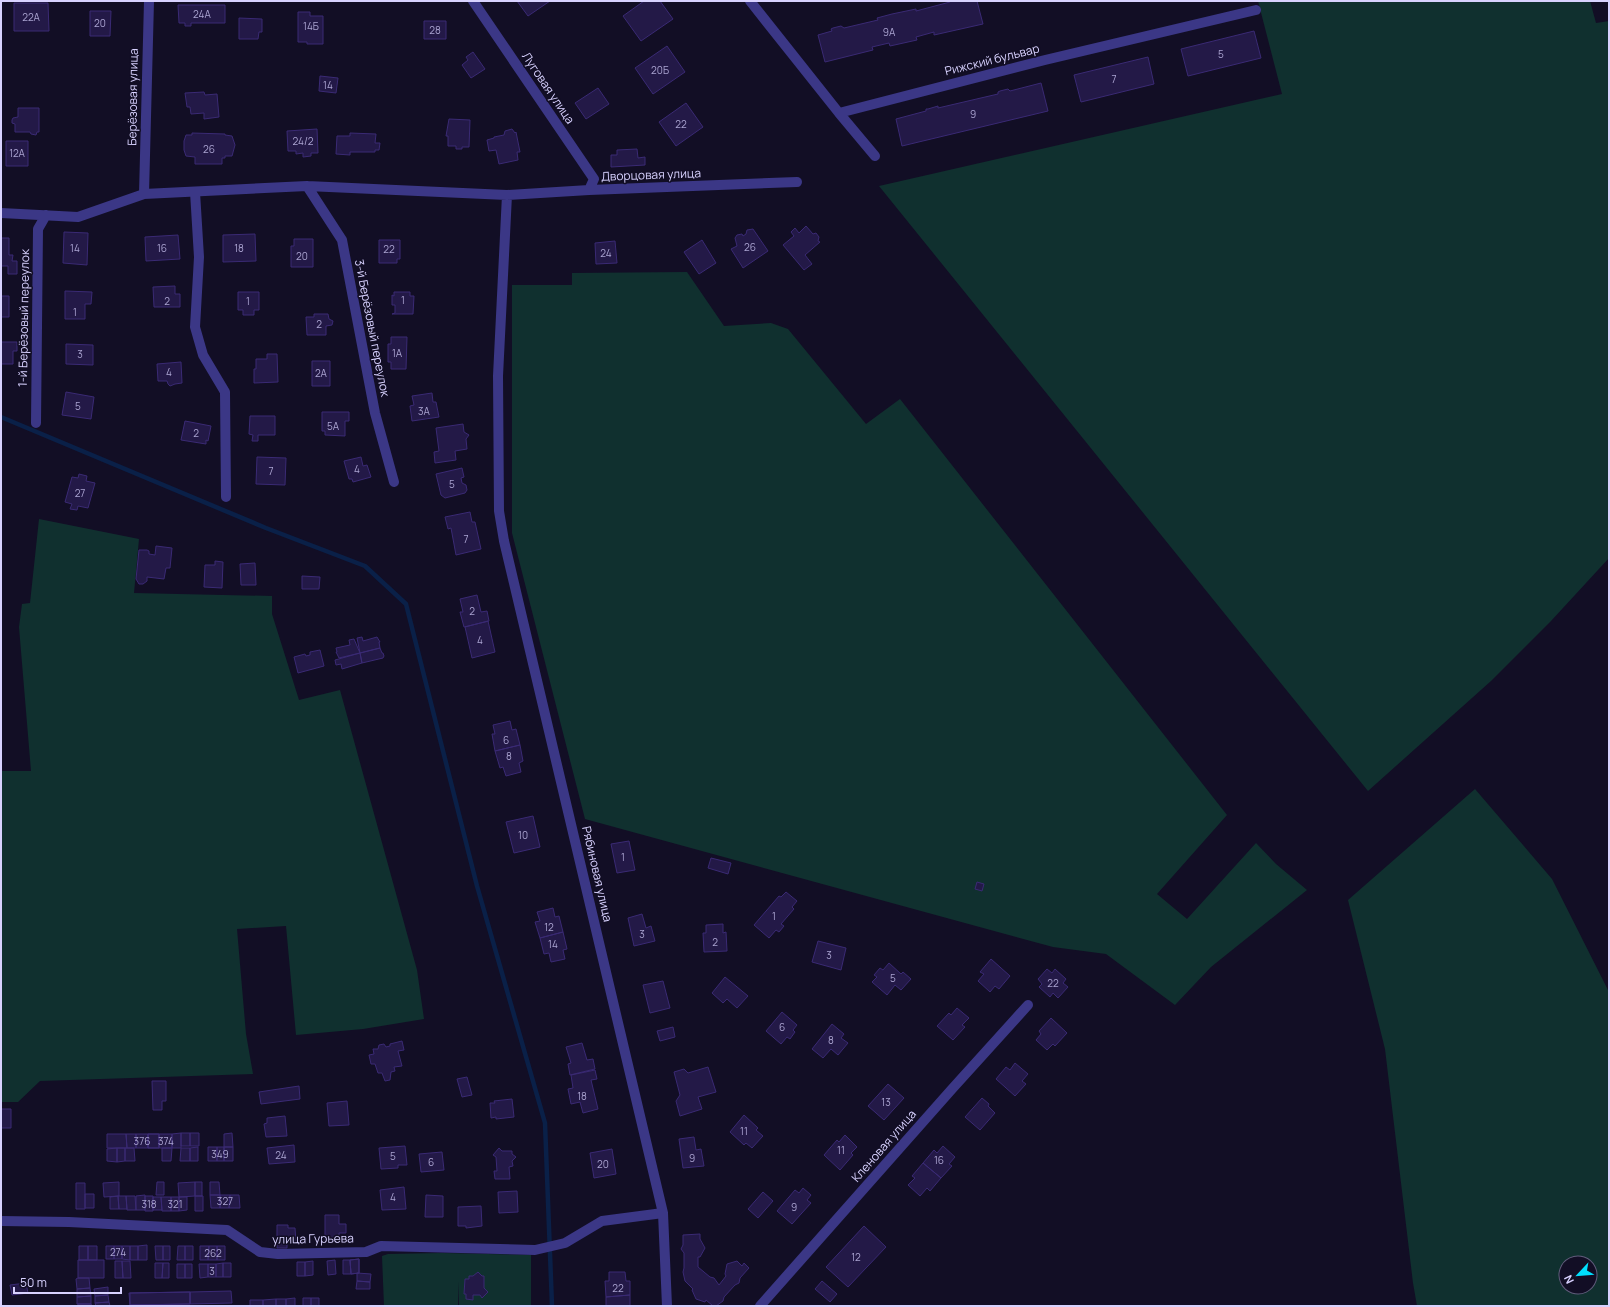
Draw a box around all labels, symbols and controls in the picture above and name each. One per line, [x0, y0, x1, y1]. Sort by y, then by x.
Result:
house number: 24А [193, 7, 212, 21]
house number: 22А [22, 10, 40, 24]
house number: 20 [94, 16, 106, 30]
house number: 14Б [303, 19, 319, 33]
house number: 28 [429, 23, 441, 37]
house number: 9А [883, 25, 896, 39]
street label: Рижский бульвар [943, 40, 1041, 80]
house number: 5 [1218, 47, 1224, 61]
street label: Берёзовая улица [123, 48, 142, 146]
street label: Луговая улица [518, 48, 579, 127]
house number: 20Б [651, 63, 669, 77]
house number: 7 [1111, 72, 1117, 86]
house number: 14 [323, 78, 333, 92]
house number: 9 [970, 107, 976, 121]
house number: 22 [675, 117, 687, 131]
house number: 24/2 [293, 134, 314, 148]
house number: 26 [203, 142, 215, 156]
house number: 12А [9, 146, 26, 160]
street label: Дворцовая улица [601, 164, 701, 185]
house number: 26 [744, 240, 756, 254]
house number: 14 [70, 241, 80, 255]
house number: 16 [157, 241, 167, 255]
house number: 18 [234, 241, 244, 255]
house number: 22 [383, 242, 395, 256]
house number: 24 [600, 246, 612, 260]
street label: 1-й Берёзовый переулок [14, 248, 33, 387]
house number: 20 [296, 249, 308, 263]
street label: 3-й Берёзовый переулок [351, 258, 394, 399]
house number: 1 [401, 293, 405, 307]
house number: 2 [164, 294, 170, 308]
house number: 1 [246, 294, 250, 308]
house number: 1 [73, 305, 77, 319]
house number: 2 [316, 317, 322, 331]
house number: 1А [392, 346, 403, 360]
house number: 3 [77, 347, 83, 361]
house number: 4 [166, 365, 172, 379]
house number: 2А [315, 366, 328, 380]
house number: 5 [75, 399, 81, 413]
house number: 3А [418, 404, 431, 418]
house number: 5А [327, 419, 340, 433]
house number: 2 [193, 426, 199, 440]
house number: 4 [354, 462, 360, 476]
house number: 7 [268, 464, 274, 478]
house number: 5 [449, 477, 455, 491]
house number: 27 [75, 486, 85, 500]
house number: 7 [463, 532, 469, 546]
house number: 2 [469, 604, 475, 618]
house number: 4 [477, 633, 483, 647]
house number: 6 [503, 733, 509, 747]
house number: 8 [506, 749, 512, 763]
street label: Рябиновая улица [578, 824, 617, 924]
house number: 10 [518, 828, 528, 842]
house number: 1 [621, 850, 625, 864]
house number: 1 [772, 909, 776, 923]
house number: 12 [544, 920, 554, 934]
house number: 3 [639, 927, 645, 941]
house number: 2 [712, 935, 718, 949]
house number: 14 [548, 937, 558, 951]
house number: 3 [826, 948, 832, 962]
house number: 5 [890, 971, 896, 985]
house number: 22 [1047, 976, 1059, 990]
house number: 6 [779, 1020, 785, 1034]
house number: 8 [828, 1033, 834, 1047]
house number: 18 [577, 1089, 587, 1103]
house number: 13 [881, 1095, 891, 1109]
street label: Кленовая улица [847, 1106, 920, 1186]
house number: 11 [740, 1124, 748, 1138]
house number: 376 [134, 1134, 150, 1148]
house number: 374 [158, 1134, 174, 1148]
house number: 11 [837, 1143, 845, 1157]
house number: 349 [211, 1147, 229, 1161]
house number: 24 [275, 1148, 287, 1162]
house number: 5 [390, 1149, 396, 1163]
house number: 9 [689, 1151, 695, 1165]
house number: 16 [934, 1153, 944, 1167]
house number: 6 [428, 1155, 434, 1169]
house number: 20 [597, 1157, 609, 1171]
house number: 4 [390, 1190, 396, 1204]
house number: 327 [217, 1194, 233, 1208]
house number: 318 [141, 1197, 157, 1211]
house number: 321 [167, 1197, 183, 1211]
house number: 9 [791, 1200, 797, 1214]
street label: улица Гурьева [272, 1229, 354, 1248]
house number: 274 [110, 1245, 126, 1259]
house number: 262 [204, 1246, 222, 1260]
house number: 12 [851, 1250, 861, 1264]
north arrow [1558, 1255, 1598, 1295]
house number: 3 [209, 1264, 215, 1278]
scale bar [14, 1269, 121, 1295]
text: N [1560, 1273, 1577, 1286]
text: 50 m [20, 1274, 47, 1291]
house number: 22 [612, 1281, 624, 1295]

